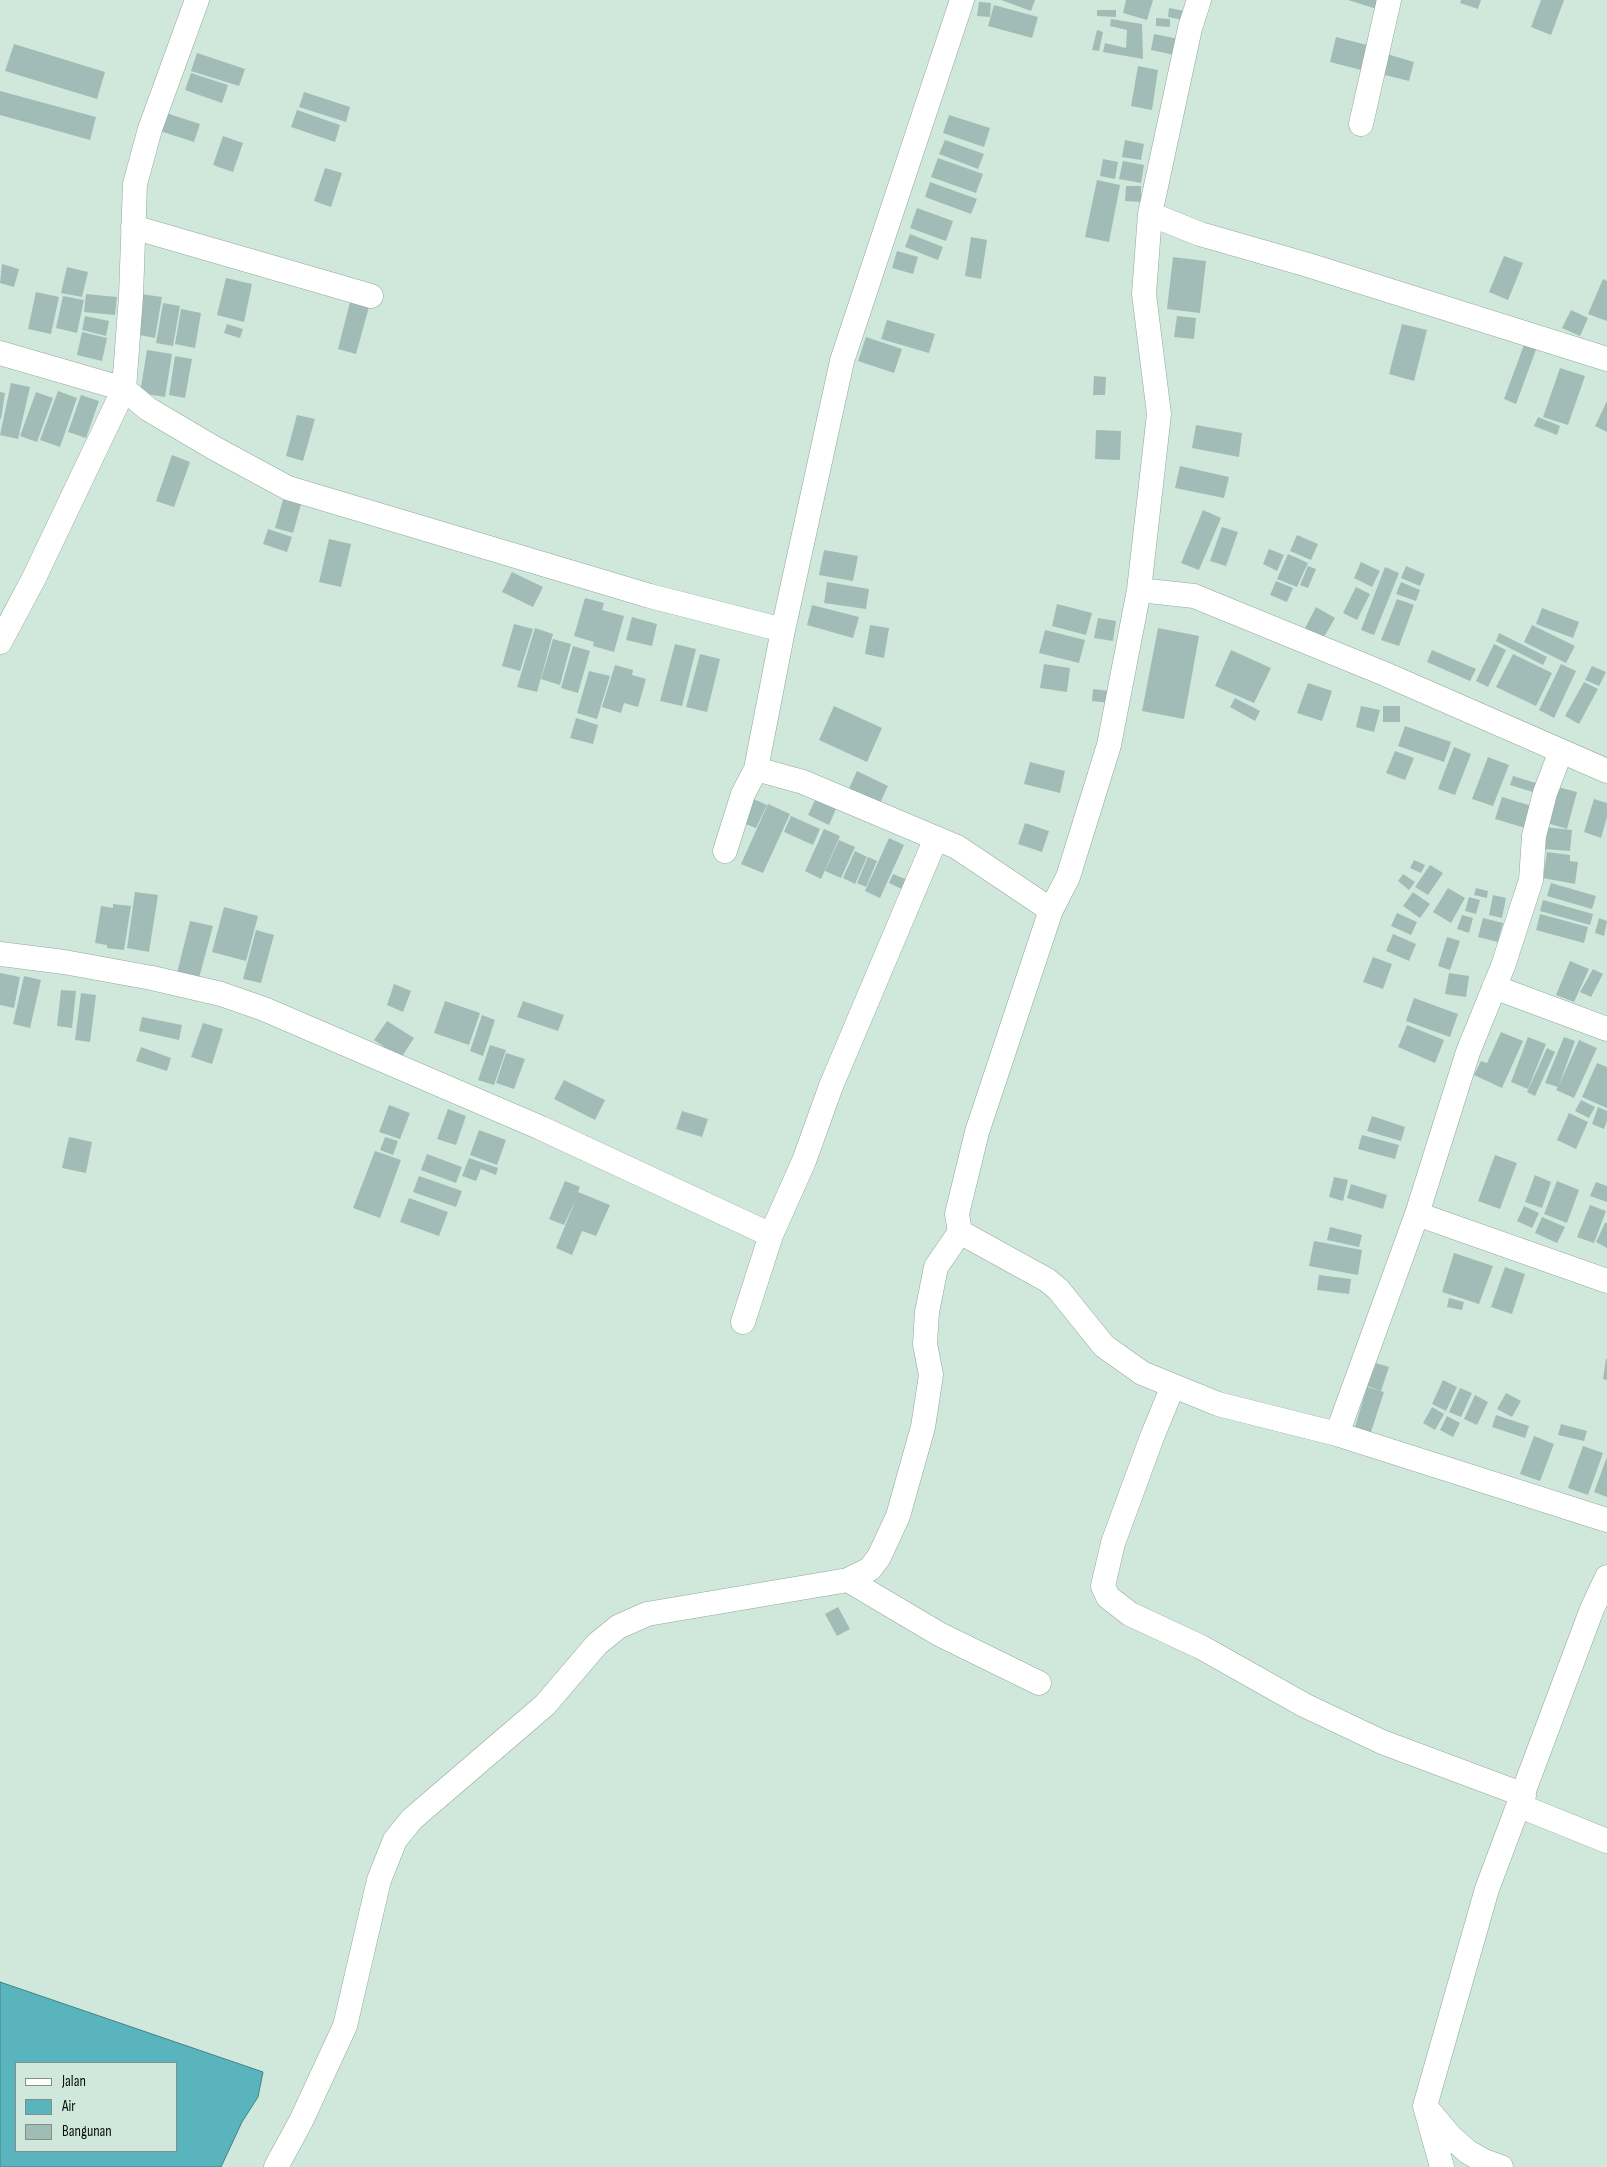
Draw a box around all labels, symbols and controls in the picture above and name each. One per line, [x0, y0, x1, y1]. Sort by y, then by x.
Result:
legend [15, 2062, 178, 2152]
text: Jalan [62, 2072, 86, 2091]
text: Air [62, 2097, 76, 2116]
text: Bangunan [62, 2122, 112, 2141]

